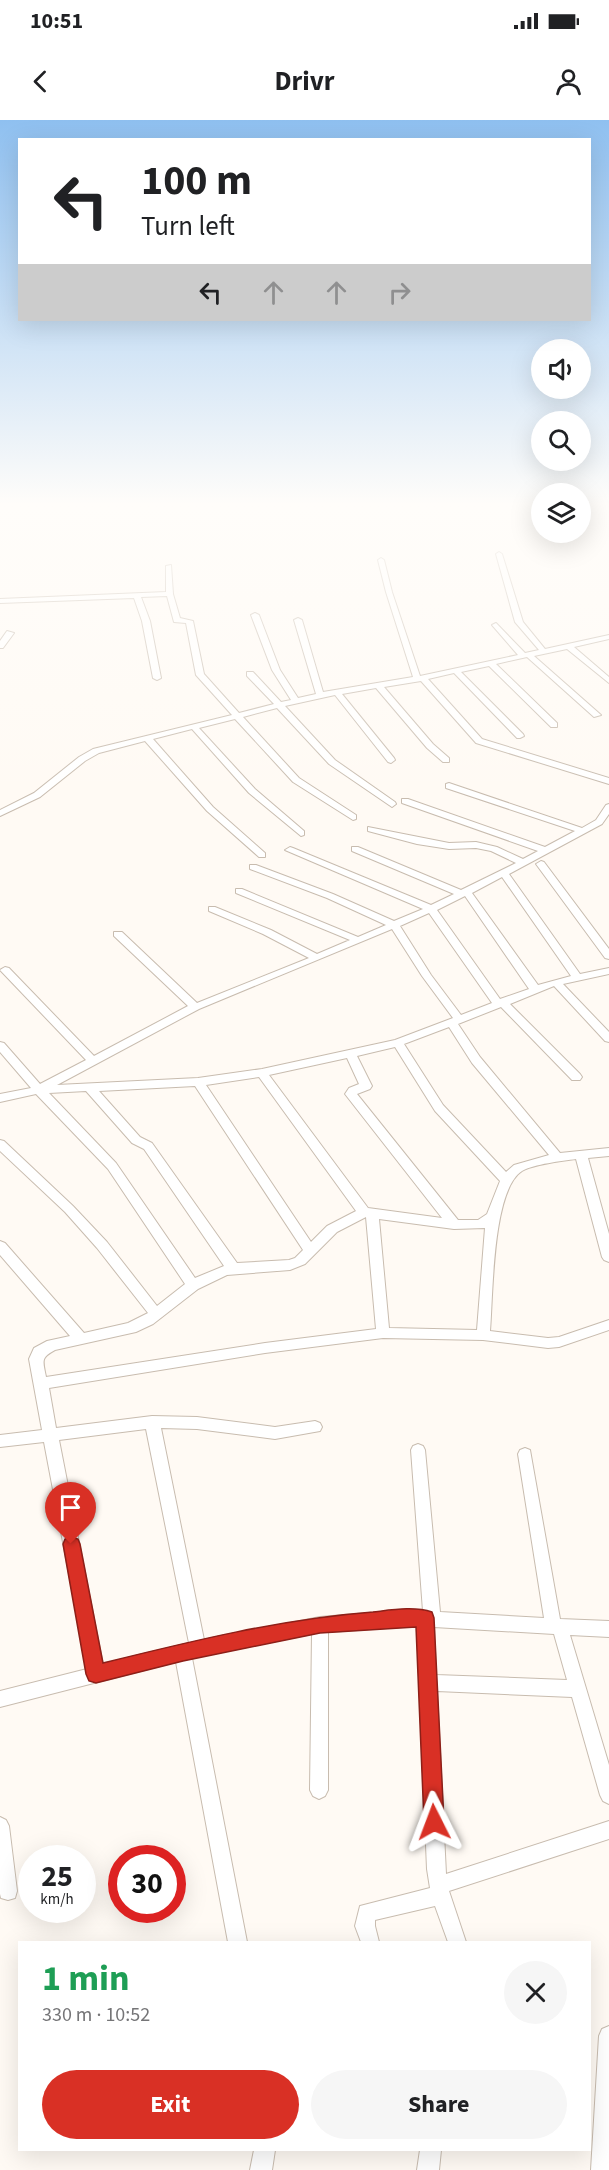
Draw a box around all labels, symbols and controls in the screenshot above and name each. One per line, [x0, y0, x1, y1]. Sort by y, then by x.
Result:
text: 10:51 [30, 5, 83, 37]
text: Drivr [274, 62, 335, 101]
icon: back [24, 65, 57, 98]
icon: person [552, 65, 585, 98]
text: 100 m [141, 151, 252, 211]
icon: left [42, 162, 120, 240]
text: Turn left [141, 207, 235, 246]
icon: left [194, 276, 227, 309]
icon: ahead [257, 276, 290, 309]
icon: ahead [320, 276, 353, 309]
icon: right [383, 276, 416, 309]
map controls [531, 339, 591, 543]
button: sound [531, 339, 591, 399]
button: search [531, 411, 591, 471]
button: layers [531, 483, 591, 543]
pin [45, 1482, 96, 1544]
icon: arrive [54, 1491, 87, 1524]
position arrow [402, 1790, 466, 1854]
speed limit sign: 30 [108, 1845, 186, 1923]
text: 25 [41, 1855, 73, 1898]
text: km/h [40, 1889, 74, 1910]
text: 1 min [42, 1953, 130, 2004]
button: close [504, 1961, 567, 2024]
text: 330 m · 10:52 [42, 2001, 150, 2029]
button: Exit [42, 2070, 299, 2139]
button: Share [311, 2070, 567, 2139]

